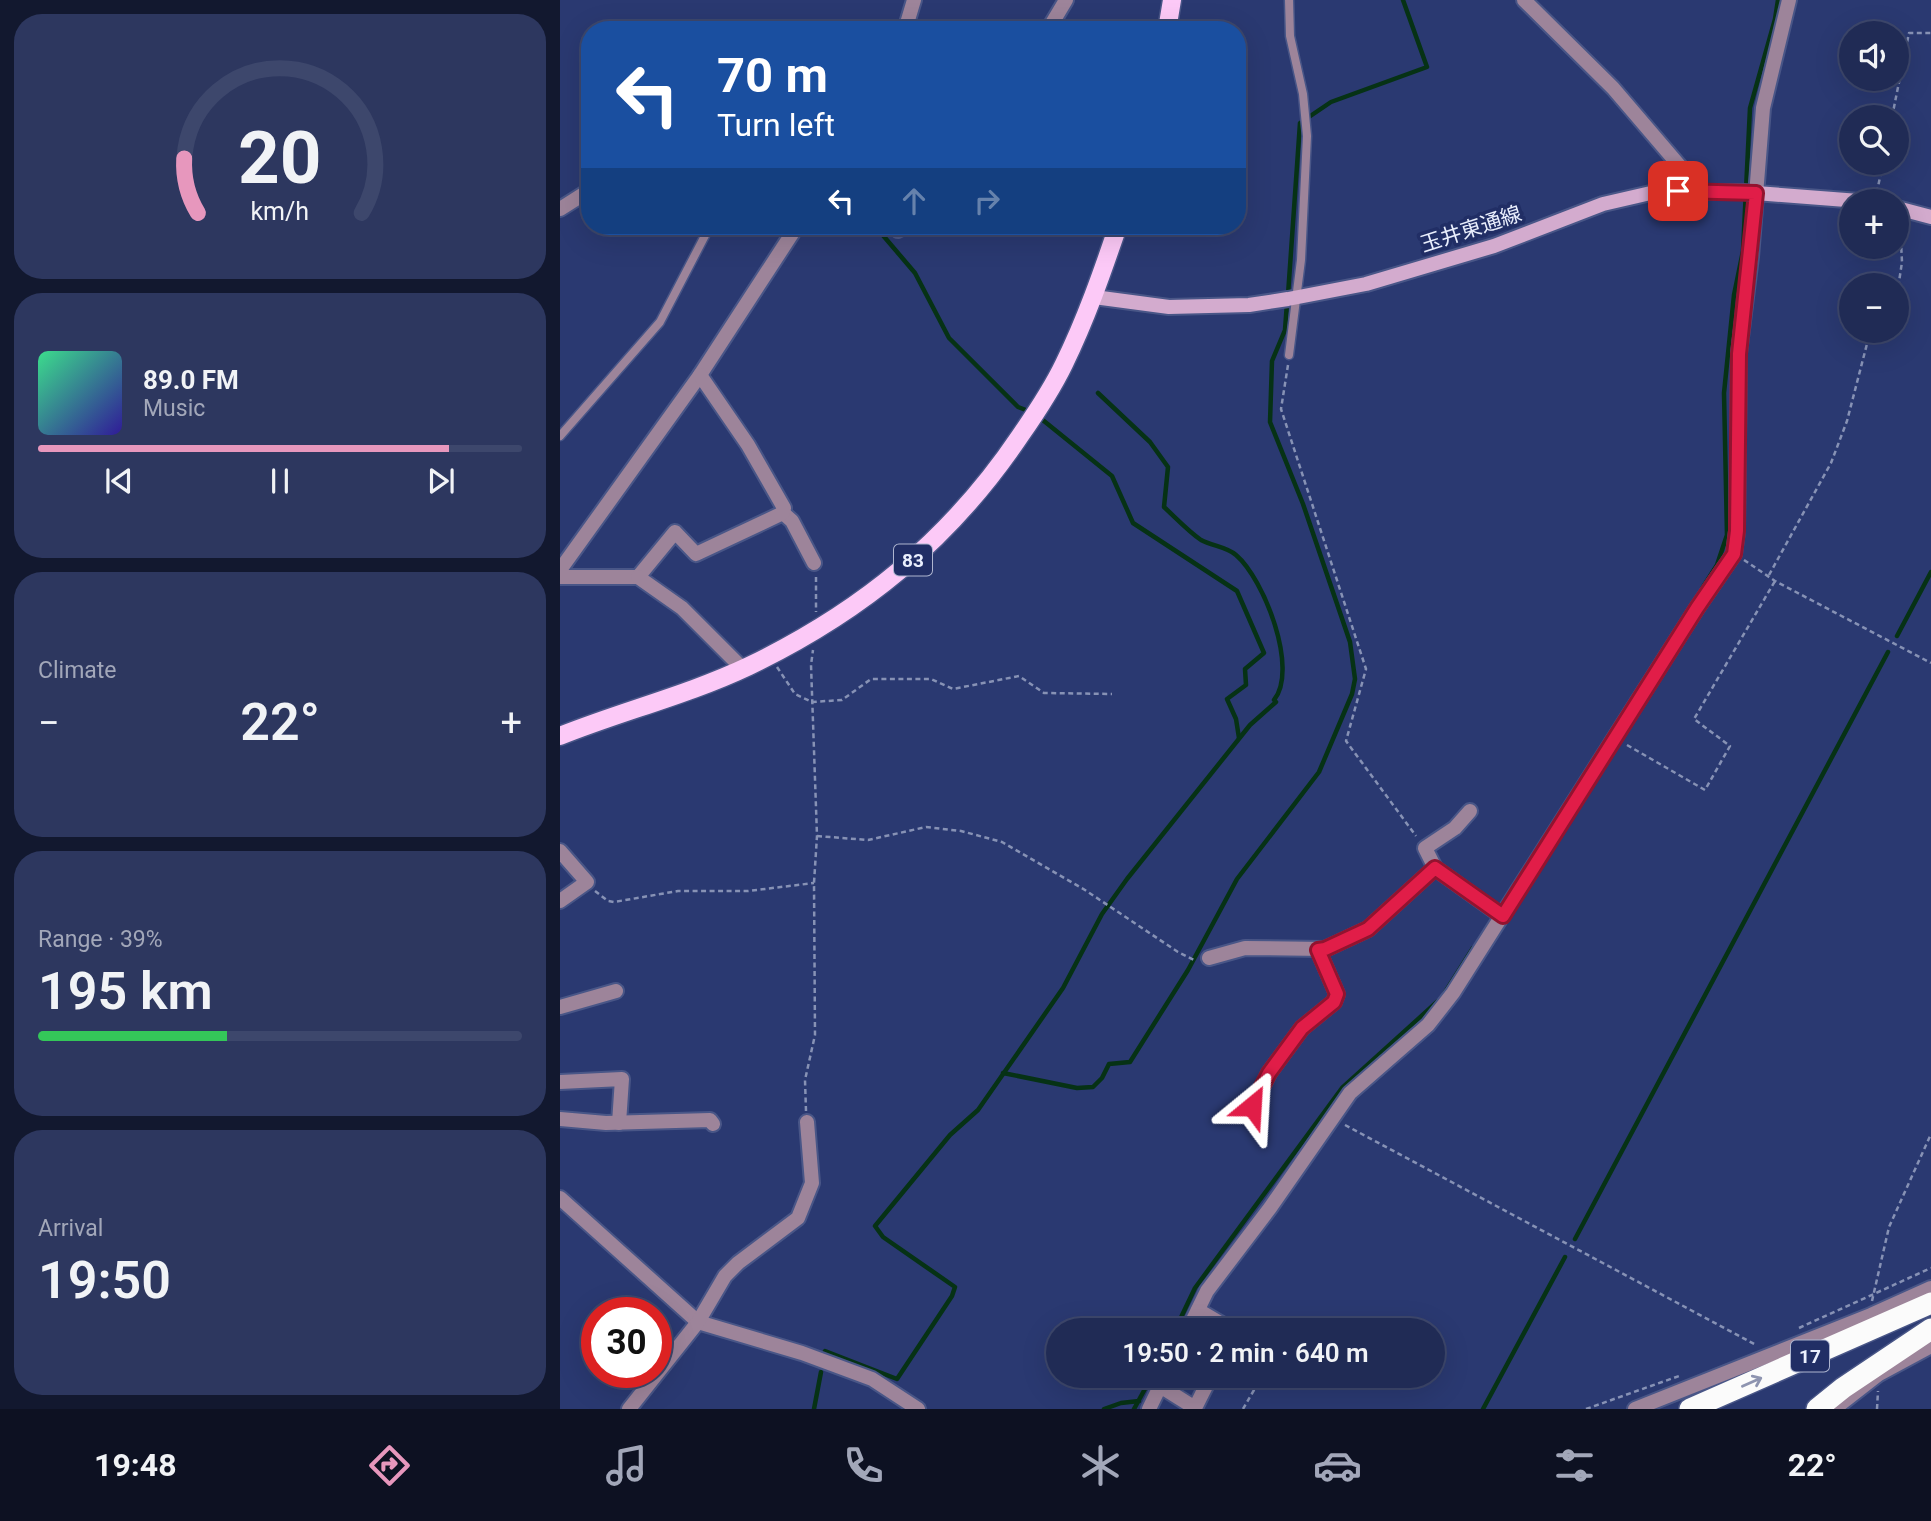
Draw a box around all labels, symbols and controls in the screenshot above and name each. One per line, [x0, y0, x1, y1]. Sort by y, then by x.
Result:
map controls [1839, 21, 1909, 343]
button: sound [1839, 21, 1909, 91]
text: 70 m [717, 47, 828, 104]
icon: left [602, 49, 693, 140]
button: search [1839, 105, 1909, 175]
text: Turn left [717, 106, 835, 144]
text: 20 [238, 115, 322, 201]
pin [1648, 161, 1708, 221]
icon: arrive [1659, 172, 1697, 210]
icon: left [822, 182, 860, 220]
icon: ahead [895, 182, 933, 220]
icon: right [968, 182, 1006, 220]
button: + [1839, 189, 1909, 259]
text: km/h [251, 196, 309, 225]
street label: 玉井東通線 [1417, 201, 1525, 257]
button: − [1839, 273, 1909, 343]
text: 89.0 FM [143, 365, 239, 395]
text: Music [143, 395, 205, 422]
icon: previous [100, 462, 138, 500]
icon: pause [261, 462, 299, 500]
icon: next [422, 462, 460, 500]
road number: 83 [894, 544, 932, 576]
text: Climate [38, 657, 117, 684]
text: 22° [240, 692, 320, 753]
text: − [38, 701, 60, 745]
text: + [500, 701, 522, 745]
text: Range · 39% [38, 926, 163, 953]
text: 195 km [38, 961, 213, 1022]
position arrow [1215, 1069, 1289, 1143]
text: Arrival [38, 1215, 103, 1242]
text: 19:50 [38, 1250, 171, 1311]
speed limit sign: 30 [581, 1297, 672, 1388]
text: 19:50 · 2 min · 640 m [1122, 1338, 1369, 1368]
road number: 17 [1791, 1340, 1829, 1372]
one-way arrow [1741, 1375, 1762, 1388]
icon: directions [365, 1441, 414, 1490]
icon: music [602, 1441, 651, 1490]
icon: phone [839, 1441, 888, 1490]
icon: climate [1076, 1441, 1125, 1490]
icon: car [1313, 1441, 1362, 1490]
icon: filters [1550, 1441, 1599, 1490]
text: 19:48 [94, 1446, 177, 1484]
text: 22° [1788, 1446, 1837, 1484]

